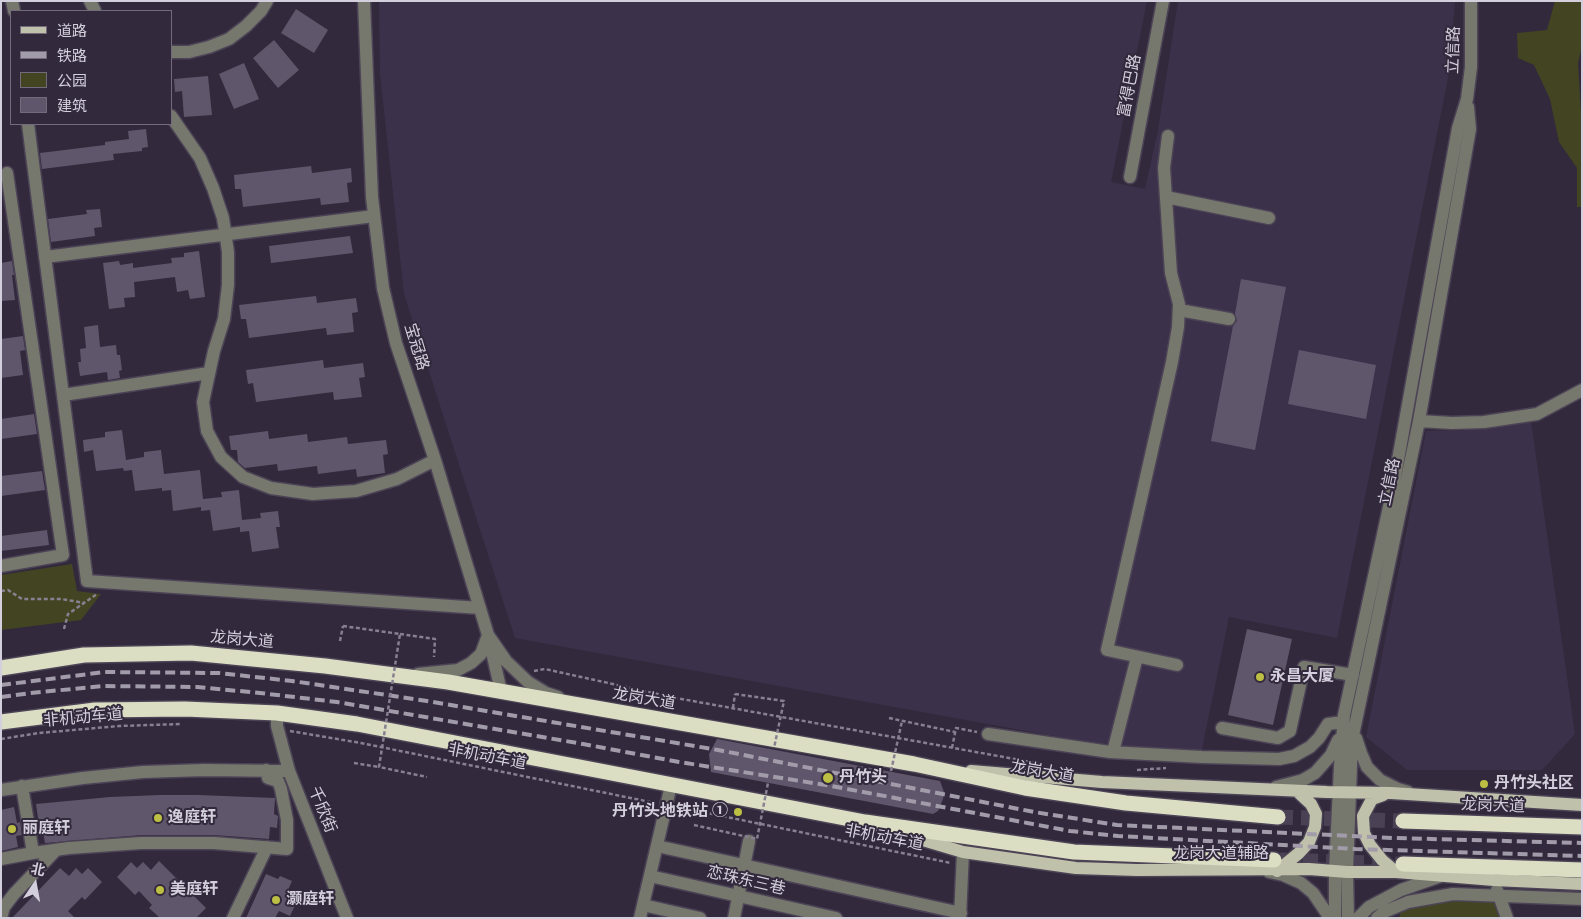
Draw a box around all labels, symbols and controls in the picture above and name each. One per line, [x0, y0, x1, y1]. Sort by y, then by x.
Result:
legend [10, 10, 172, 125]
text: 道路 [57, 21, 87, 40]
street label: 立信路 [1444, 26, 1464, 74]
text: 铁路 [57, 46, 87, 65]
street label: 富得巴路 [1114, 53, 1146, 119]
text: 公园 [57, 71, 87, 90]
text: 建筑 [57, 96, 87, 115]
street label: 宝冠路 [400, 321, 432, 373]
street label: 立信路 [1376, 457, 1404, 507]
street label: 龙岗大道 [209, 628, 275, 652]
place label: 永昌大厦 [1270, 667, 1334, 687]
marker: 永昌大厦 [1254, 671, 1266, 683]
street label: 龙岗大道 [611, 684, 677, 714]
street label: 非机动车道 [42, 705, 124, 731]
street label: 非机动车道 [446, 740, 528, 774]
street label: 龙岗大道 [1009, 757, 1075, 787]
place label: 丹竹头 [839, 768, 887, 788]
marker: 丹竹头 [821, 771, 835, 785]
place label: 丹竹头社区 [1494, 774, 1574, 794]
marker: 丹竹头社区 [1478, 778, 1490, 790]
street label: 千欣街 [304, 784, 340, 836]
street label: 龙岗大道 [1461, 795, 1525, 817]
place label: 丹竹头地铁站 ① [612, 802, 728, 822]
marker: 丹竹头地铁站 ① [732, 806, 744, 818]
place label: 逸庭轩 [168, 808, 216, 828]
marker: 逸庭轩 [152, 812, 164, 824]
place label: 丽庭轩 [22, 819, 70, 839]
street label: 非机动车道 [843, 821, 925, 855]
marker: 丽庭轩 [6, 823, 18, 835]
street label: 龙岗大道辅路 [1173, 844, 1269, 864]
north arrow [10, 859, 60, 909]
text: 北 [29, 859, 47, 880]
street label: 恋珠东三巷 [705, 863, 787, 899]
place label: 美庭轩 [170, 880, 218, 900]
marker: 美庭轩 [154, 884, 166, 896]
place label: 灏庭轩 [286, 890, 334, 910]
marker: 灏庭轩 [270, 894, 282, 906]

